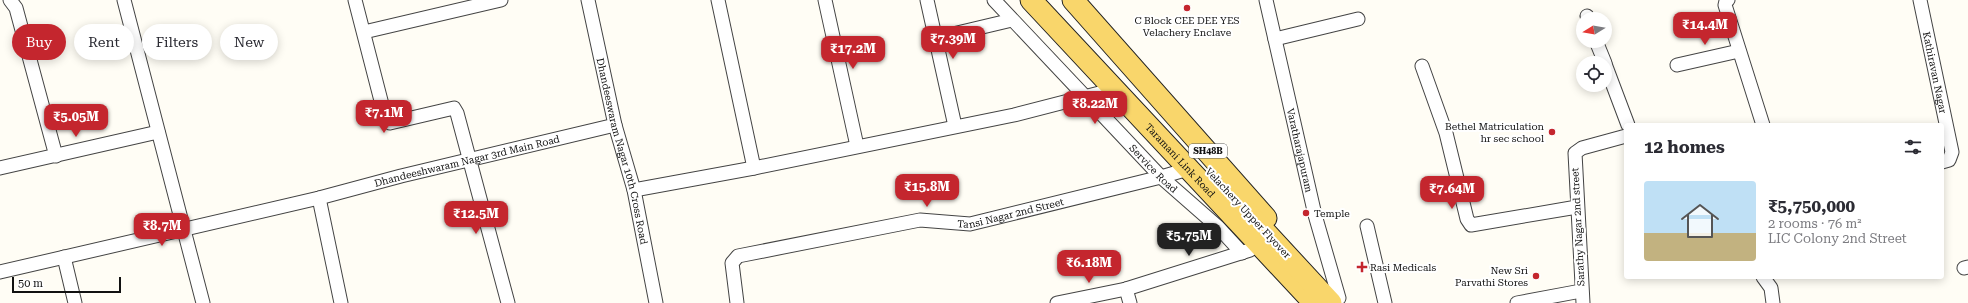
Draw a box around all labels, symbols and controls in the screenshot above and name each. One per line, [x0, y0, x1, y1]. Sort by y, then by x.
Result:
marker: C Block CEE DEE YES Velachery Enclave [1182, 3, 1192, 13]
north arrow [1576, 12, 1612, 48]
map controls [1576, 12, 1612, 92]
pin: ₹14.4M [1672, 12, 1738, 46]
place label: C Block CEE DEE YES Velachery Enclave [1134, 15, 1240, 38]
text: ₹14.4M [1682, 17, 1728, 32]
chip: Buy [12, 24, 66, 60]
chip: Rent [74, 24, 134, 60]
chip: Filters [142, 24, 212, 60]
chip: New [220, 24, 278, 60]
pin: ₹7.39M [920, 26, 986, 60]
street label: Kathiravan Nagar [1921, 30, 1949, 114]
text: ₹7.39M [930, 31, 976, 46]
pin: ₹17.2M [820, 36, 886, 70]
text: ₹17.2M [830, 41, 876, 56]
button: locate [1576, 56, 1612, 92]
street label: Dhandeeswaram Nagar 10th Cross Road [595, 57, 650, 246]
pin: ₹8.22M [1062, 91, 1128, 125]
text: ₹8.22M [1072, 96, 1118, 111]
pin: ₹7.1M [356, 100, 412, 134]
pin: ₹5.05M [43, 104, 109, 138]
text: ₹7.1M [365, 105, 403, 120]
street label: Varatharajapuram [1285, 107, 1315, 193]
text: ₹5.05M [53, 109, 99, 124]
street label: Taramani Link Road [1143, 121, 1218, 200]
place label: Bethel Matriculation hr sec school [1445, 121, 1545, 144]
marker: Bethel Matriculation hr sec school [1547, 127, 1557, 137]
street label: Dhandeeshwaram Nagar 3rd Main Road [373, 133, 561, 188]
icon: filters [1902, 136, 1924, 158]
text: 12 homes [1644, 137, 1725, 157]
street label: Service Road [1127, 142, 1180, 195]
road number: SH48B [1189, 144, 1227, 158]
street label: Velachery Upper Flyover [1203, 166, 1293, 260]
street label: Sarathy Nagar 2nd street [1569, 167, 1587, 287]
pin: ₹15.8M [894, 174, 960, 208]
pin: ₹7.64M [1419, 176, 1485, 210]
text: ₹15.8M [904, 179, 950, 194]
text: ₹7.64M [1429, 181, 1475, 196]
street label: Tansi Nagar 2nd Street [957, 196, 1065, 230]
text: ₹5,750,000 [1768, 196, 1855, 216]
icon: home [1676, 197, 1724, 245]
pin: ₹12.5M [443, 201, 509, 235]
text: ₹12.5M [453, 206, 499, 221]
marker: Temple [1301, 208, 1311, 218]
place label: Temple [1314, 208, 1350, 219]
pin: ₹8.7M [134, 213, 190, 247]
text: 2 rooms · 76 m² [1768, 216, 1862, 231]
text: ₹8.7M [143, 218, 181, 233]
pin: ₹5.75M [1156, 223, 1222, 257]
text: ₹5.75M [1166, 228, 1212, 243]
text: LIC Colony 2nd Street [1768, 231, 1907, 246]
pin: ₹6.18M [1056, 250, 1122, 284]
text: ₹6.18M [1066, 255, 1112, 270]
marker: Rasi Medicals [1357, 262, 1367, 272]
place label: Rasi Medicals [1370, 262, 1436, 273]
place label: New Sri Parvathi Stores [1455, 265, 1528, 288]
marker: New Sri Parvathi Stores [1531, 271, 1541, 281]
scale bar [12, 275, 121, 294]
text: 50 m [18, 277, 43, 290]

